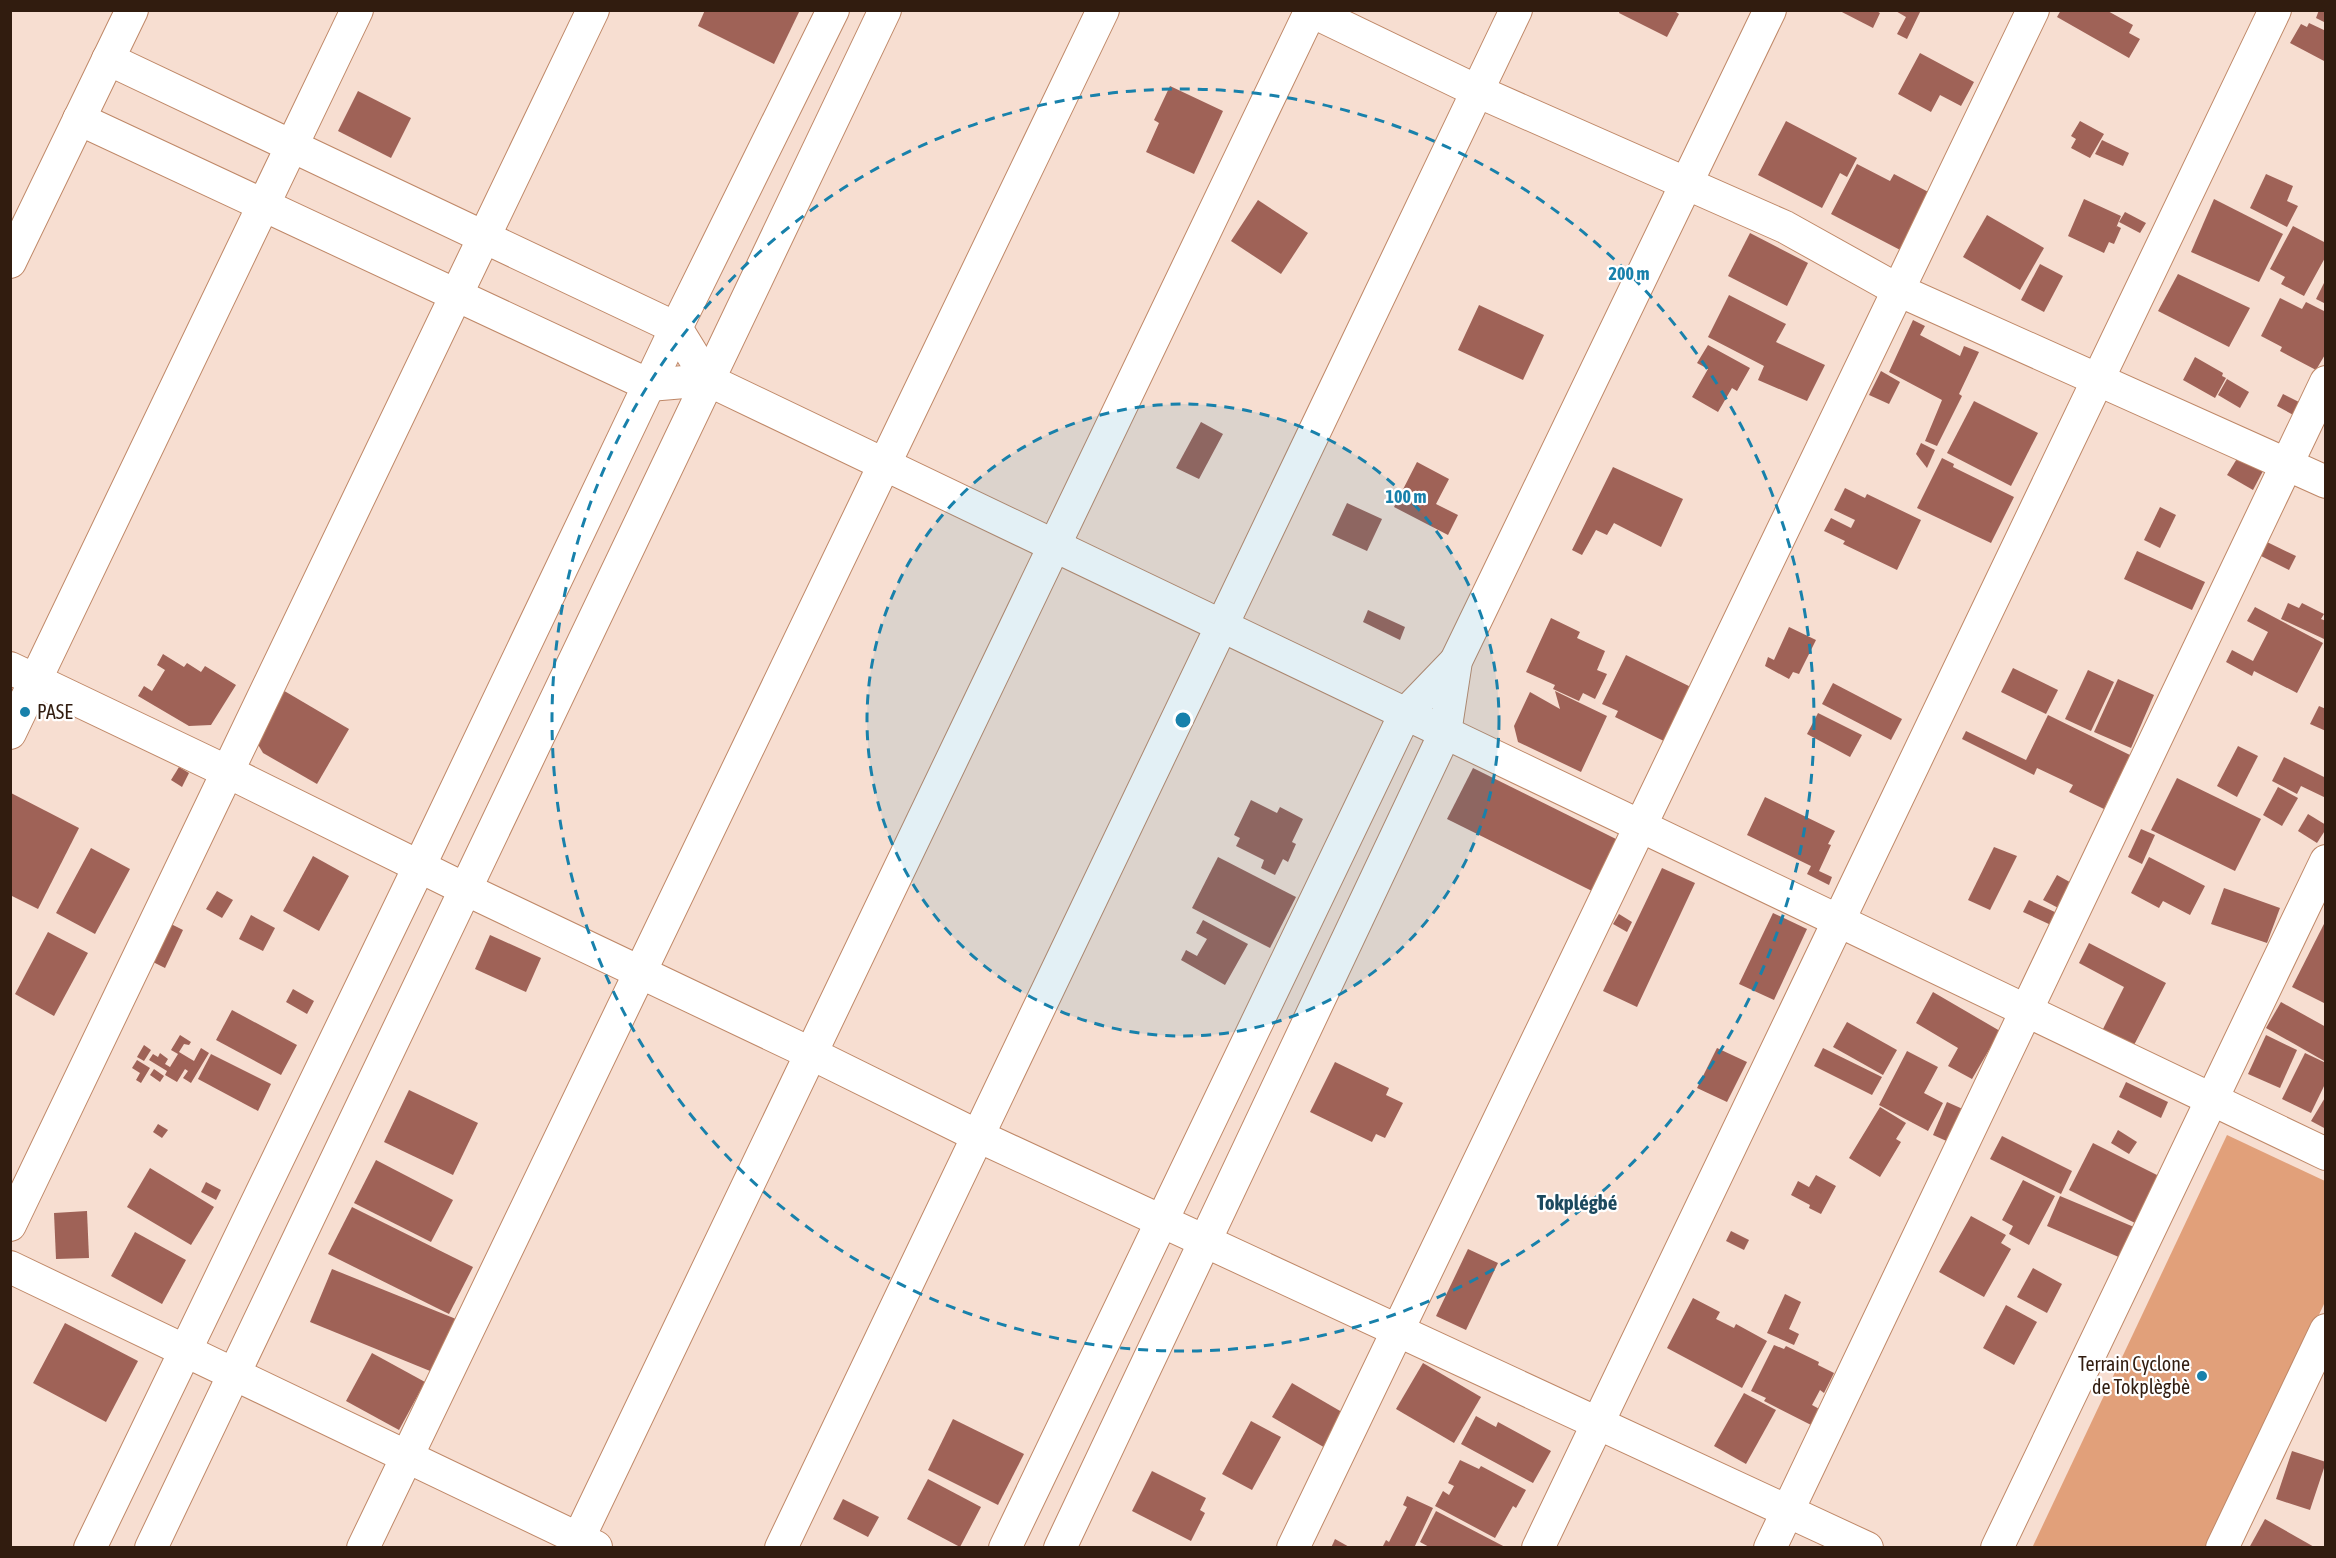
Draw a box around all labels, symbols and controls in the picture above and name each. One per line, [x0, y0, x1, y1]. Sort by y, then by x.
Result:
text: 200 m [1609, 263, 1649, 284]
text: 100 m [1386, 486, 1426, 507]
place label: PASE [37, 700, 73, 723]
marker: PASE [18, 705, 32, 719]
centre of rings [1173, 710, 1193, 730]
district label: Tokplégbé [1537, 1190, 1617, 1214]
place label: Terrain Cyclone de Tokplègbè [2078, 1352, 2190, 1398]
marker: Terrain Cyclone de Tokplègbè [2195, 1369, 2209, 1383]

